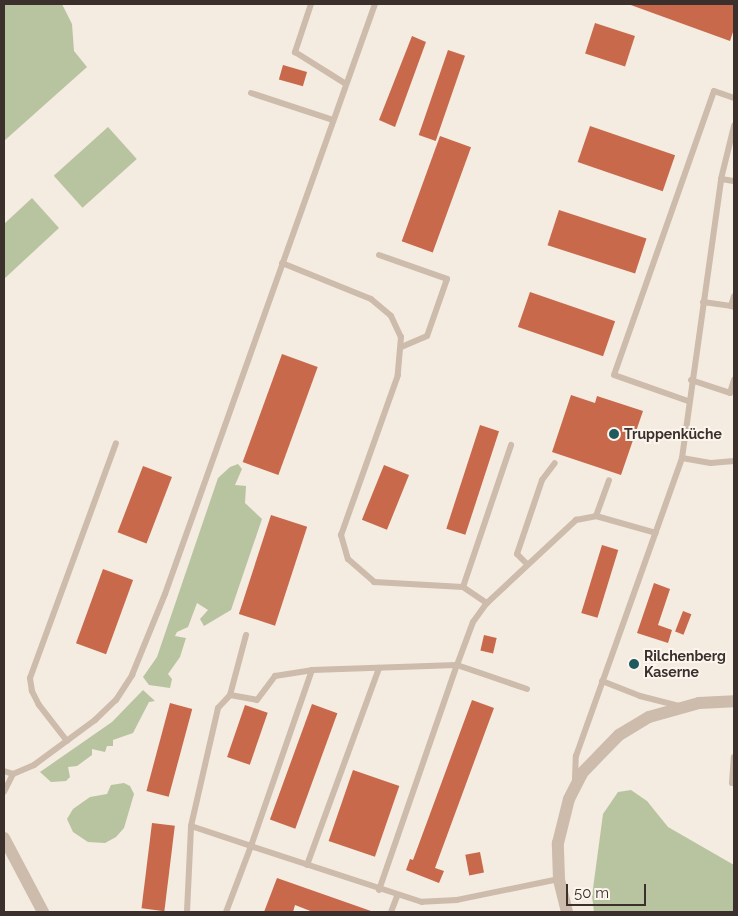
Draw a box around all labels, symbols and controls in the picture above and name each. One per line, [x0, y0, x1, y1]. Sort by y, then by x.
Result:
place label: Truppenküche [624, 426, 722, 442]
marker: Truppenküche [608, 428, 620, 440]
place label: Rilchenberg Kaserne [644, 648, 726, 680]
marker: Rilchenberg Kaserne [628, 658, 640, 670]
scale bar [568, 874, 648, 906]
text: 50 m [574, 884, 609, 902]

